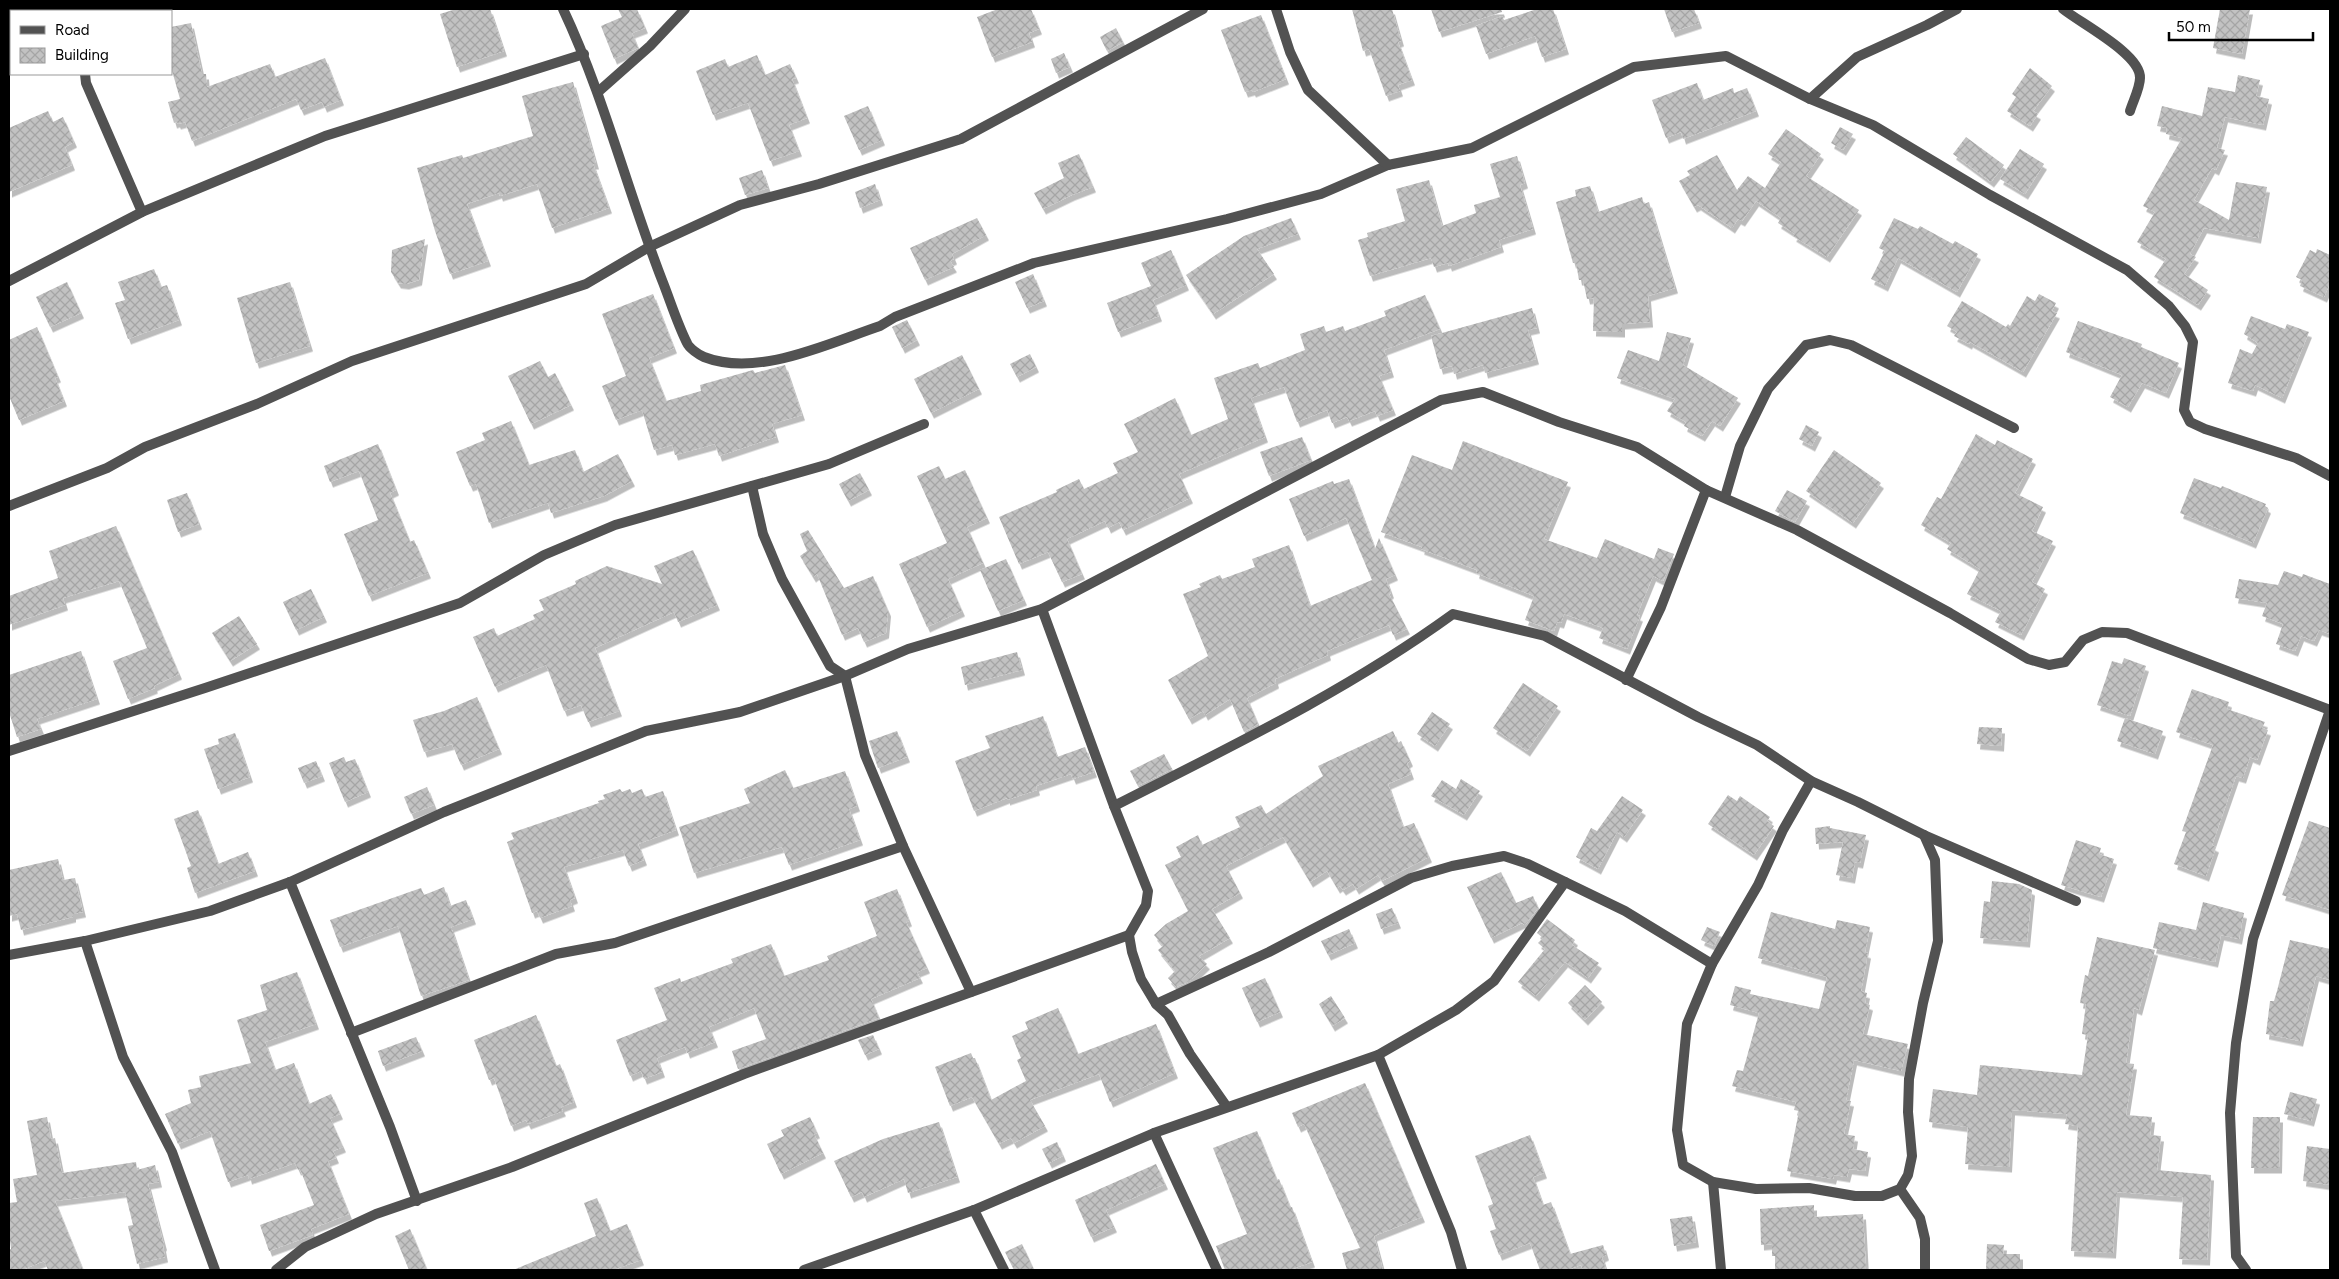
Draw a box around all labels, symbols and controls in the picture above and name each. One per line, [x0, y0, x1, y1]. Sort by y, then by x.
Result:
legend [10, 10, 172, 75]
scale bar [2169, 10, 2313, 42]
text: 50 m [2176, 18, 2211, 36]
text: Road [55, 21, 90, 39]
text: Building [55, 46, 109, 64]

